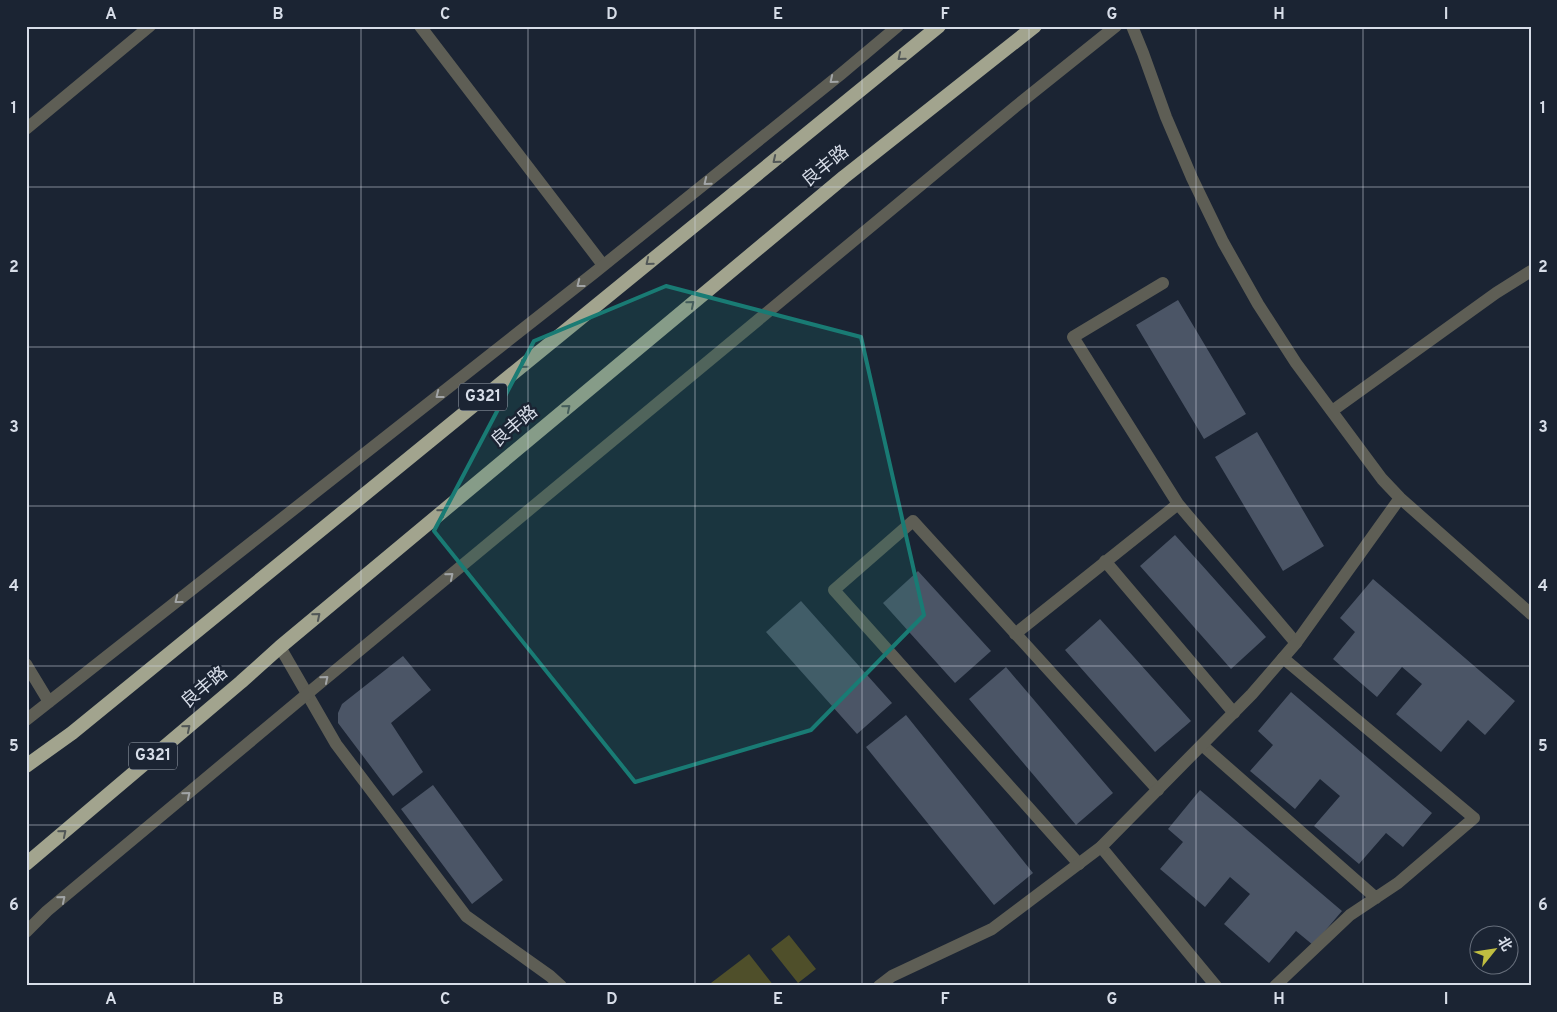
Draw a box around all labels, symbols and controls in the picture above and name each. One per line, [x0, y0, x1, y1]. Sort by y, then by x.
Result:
text: A [105, 5, 117, 25]
text: B [272, 5, 284, 25]
text: C [440, 5, 450, 25]
text: D [606, 5, 618, 25]
text: E [773, 5, 783, 25]
text: F [940, 5, 950, 25]
text: G [1107, 5, 1117, 25]
text: H [1273, 5, 1285, 25]
text: I [1444, 5, 1448, 25]
one-way arrow [898, 52, 907, 61]
one-way arrow [830, 74, 839, 83]
text: 1 [11, 99, 17, 119]
text: 1 [1540, 99, 1546, 119]
street label: 良丰路 [798, 141, 854, 193]
one-way arrow [772, 155, 781, 164]
one-way arrow [704, 176, 713, 184]
one-way arrow [646, 257, 655, 266]
text: 2 [9, 258, 19, 278]
text: 2 [1538, 258, 1548, 278]
one-way arrow [577, 278, 586, 286]
one-way arrow [686, 300, 695, 309]
one-way arrow [520, 359, 529, 367]
road number: G321 [459, 384, 507, 411]
one-way arrow [436, 389, 445, 397]
street label: 良丰路 [487, 401, 543, 453]
one-way arrow [561, 405, 570, 414]
text: 3 [9, 418, 19, 438]
text: 3 [1538, 418, 1548, 438]
one-way arrow [436, 509, 445, 518]
one-way arrow [444, 573, 453, 581]
text: 4 [9, 577, 19, 597]
text: 4 [1538, 577, 1548, 597]
one-way arrow [174, 595, 183, 604]
one-way arrow [311, 614, 320, 622]
street label: 良丰路 [177, 662, 233, 714]
one-way arrow [319, 676, 328, 685]
one-way arrow [182, 724, 191, 733]
text: 5 [9, 737, 19, 757]
text: 5 [1538, 737, 1548, 757]
road number: G321 [129, 742, 177, 769]
one-way arrow [181, 791, 190, 800]
one-way arrow [58, 829, 67, 838]
text: 6 [9, 896, 19, 916]
text: 6 [1538, 896, 1548, 916]
one-way arrow [56, 897, 65, 905]
north arrow [1470, 924, 1520, 974]
text: 北 [1493, 934, 1515, 955]
text: A [105, 990, 117, 1010]
text: B [272, 990, 284, 1010]
text: C [440, 990, 450, 1010]
text: D [606, 990, 618, 1010]
text: E [773, 990, 783, 1010]
text: F [940, 990, 950, 1010]
text: G [1107, 990, 1117, 1010]
text: H [1273, 990, 1285, 1010]
text: I [1444, 990, 1448, 1010]

